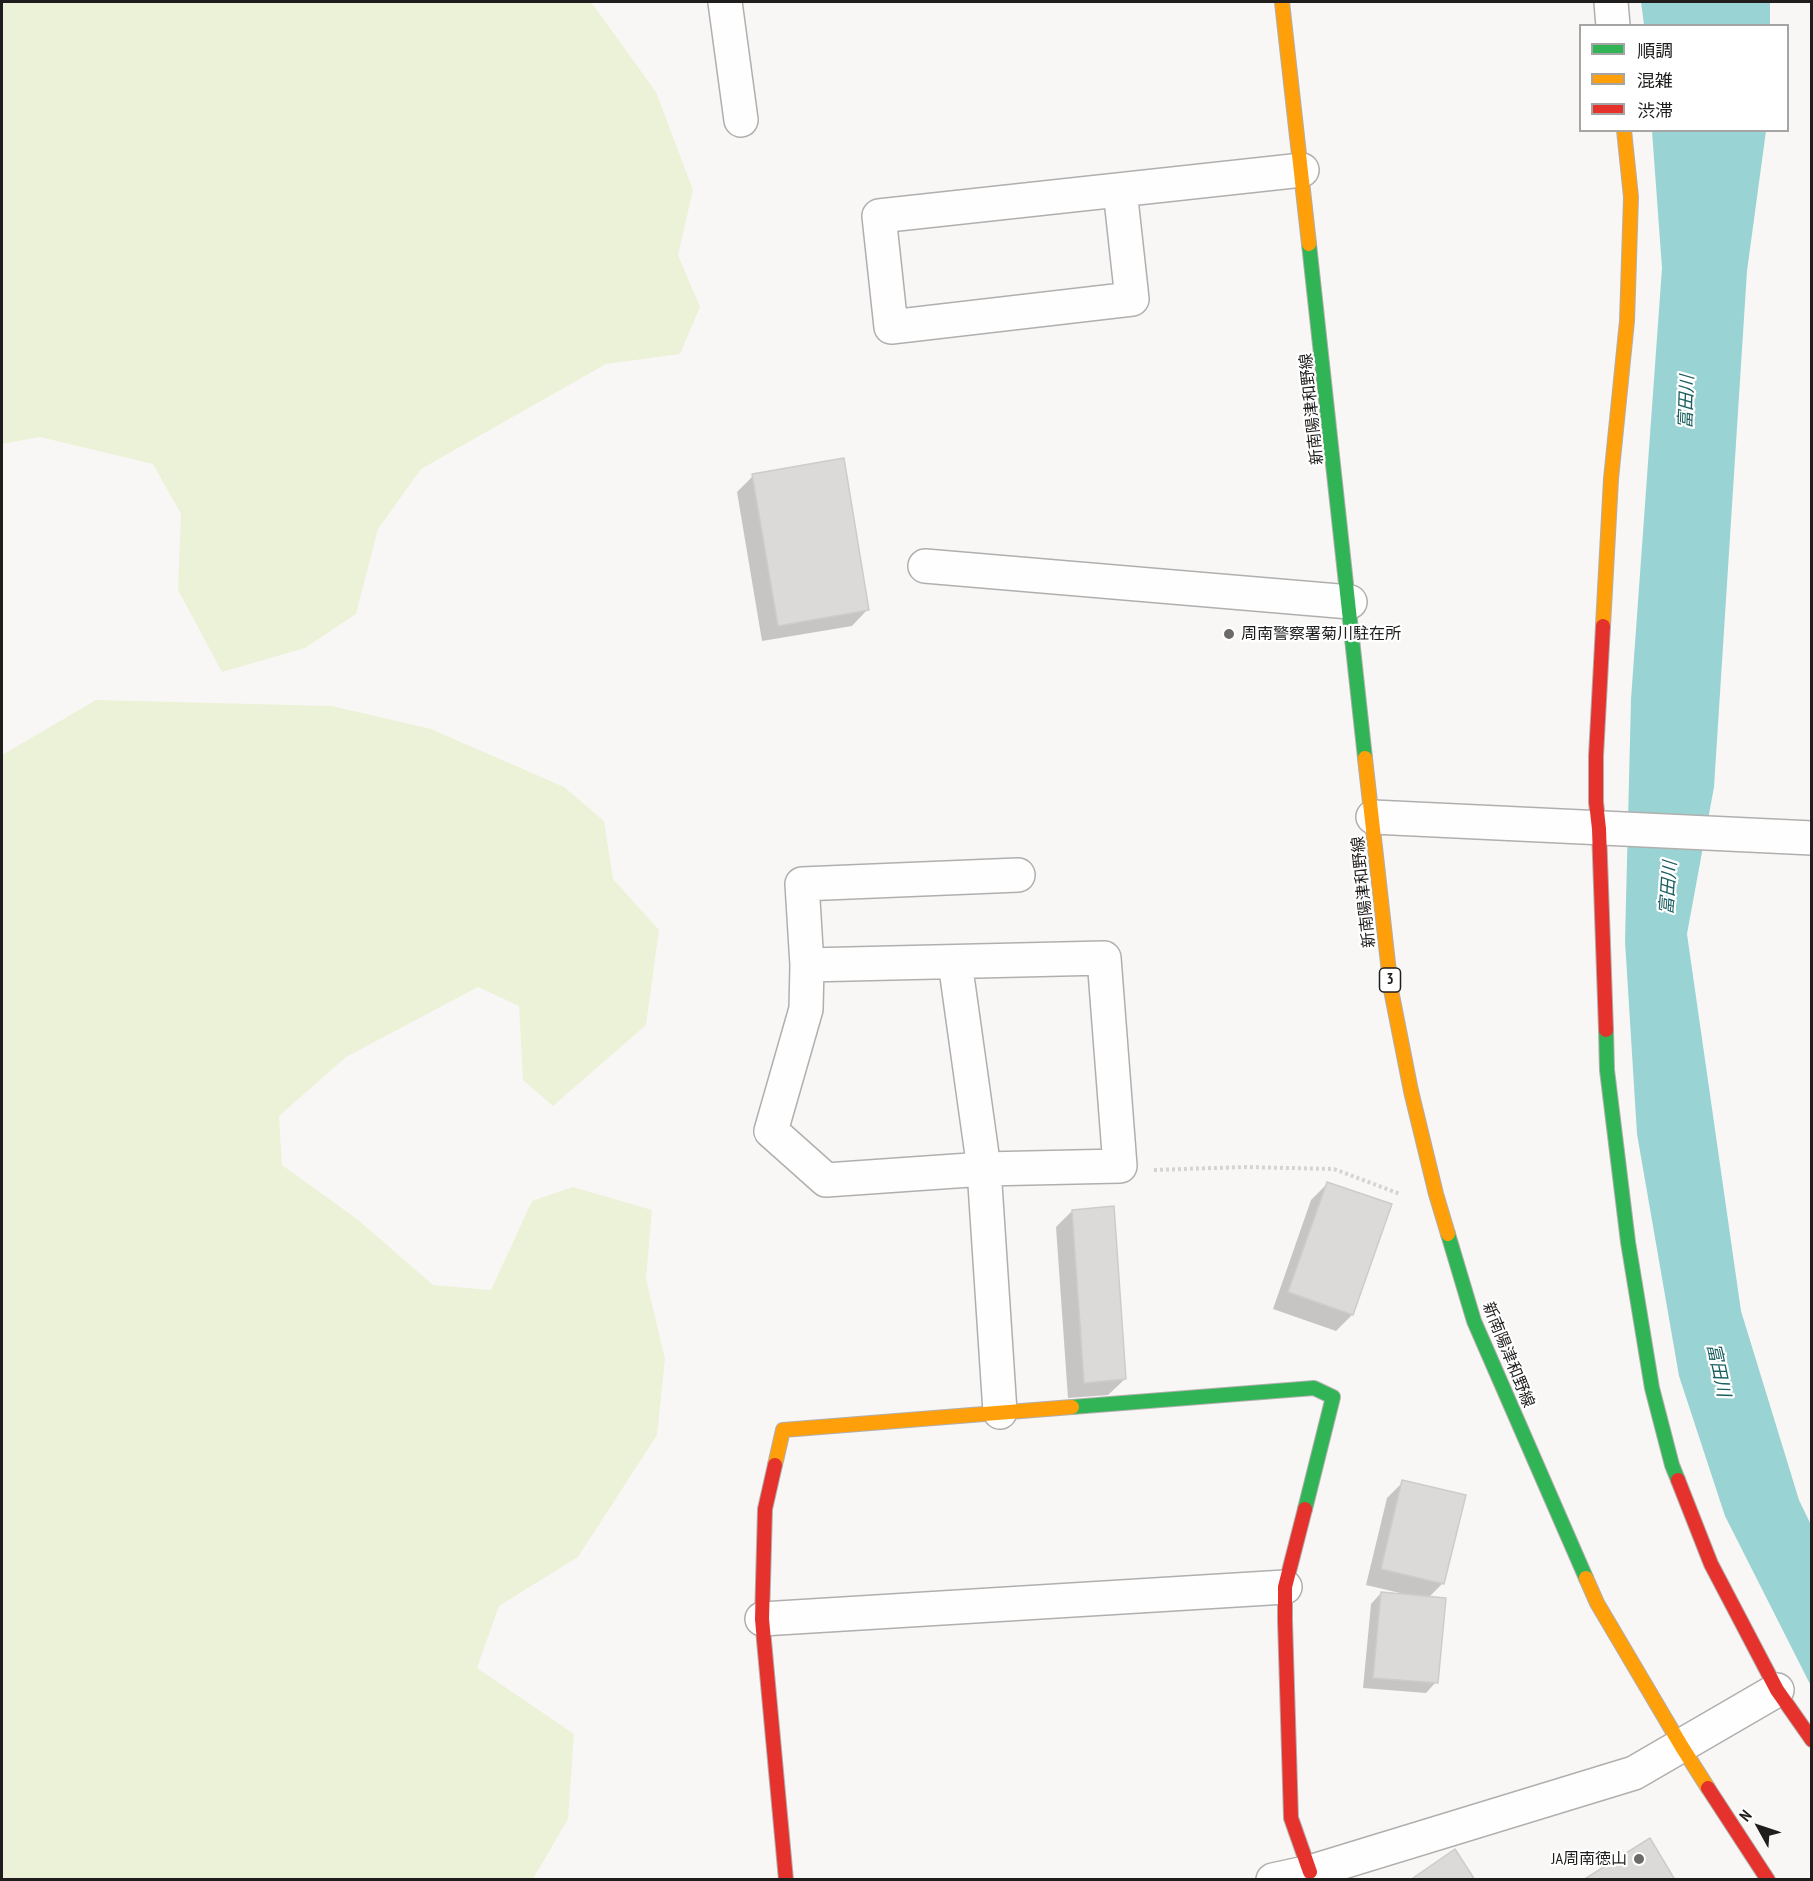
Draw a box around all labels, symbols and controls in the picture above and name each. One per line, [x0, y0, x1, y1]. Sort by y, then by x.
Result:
legend [1579, 24, 1789, 132]
text: 順調 [1637, 39, 1673, 62]
text: 混雑 [1637, 69, 1673, 92]
text: 渋滞 [1637, 99, 1673, 122]
street label: 新南陽津和野線 [1297, 352, 1327, 466]
water label: 富田川 [1675, 375, 1699, 429]
place label: 周南警察署菊川駐在所 [1241, 624, 1401, 644]
marker: 周南警察署菊川駐在所 [1222, 627, 1236, 641]
street label: 新南陽津和野線 [1349, 835, 1379, 949]
water label: 富田川 [1656, 860, 1682, 916]
road number: 3 [1380, 968, 1400, 992]
street label: 新南陽津和野線 [1478, 1299, 1538, 1411]
water label: 富田川 [1702, 1341, 1734, 1399]
north arrow [1729, 1797, 1789, 1857]
text: N [1735, 1806, 1756, 1825]
place label: JA周南徳山 [1552, 1849, 1627, 1869]
marker: JA周南徳山 [1632, 1852, 1646, 1866]

